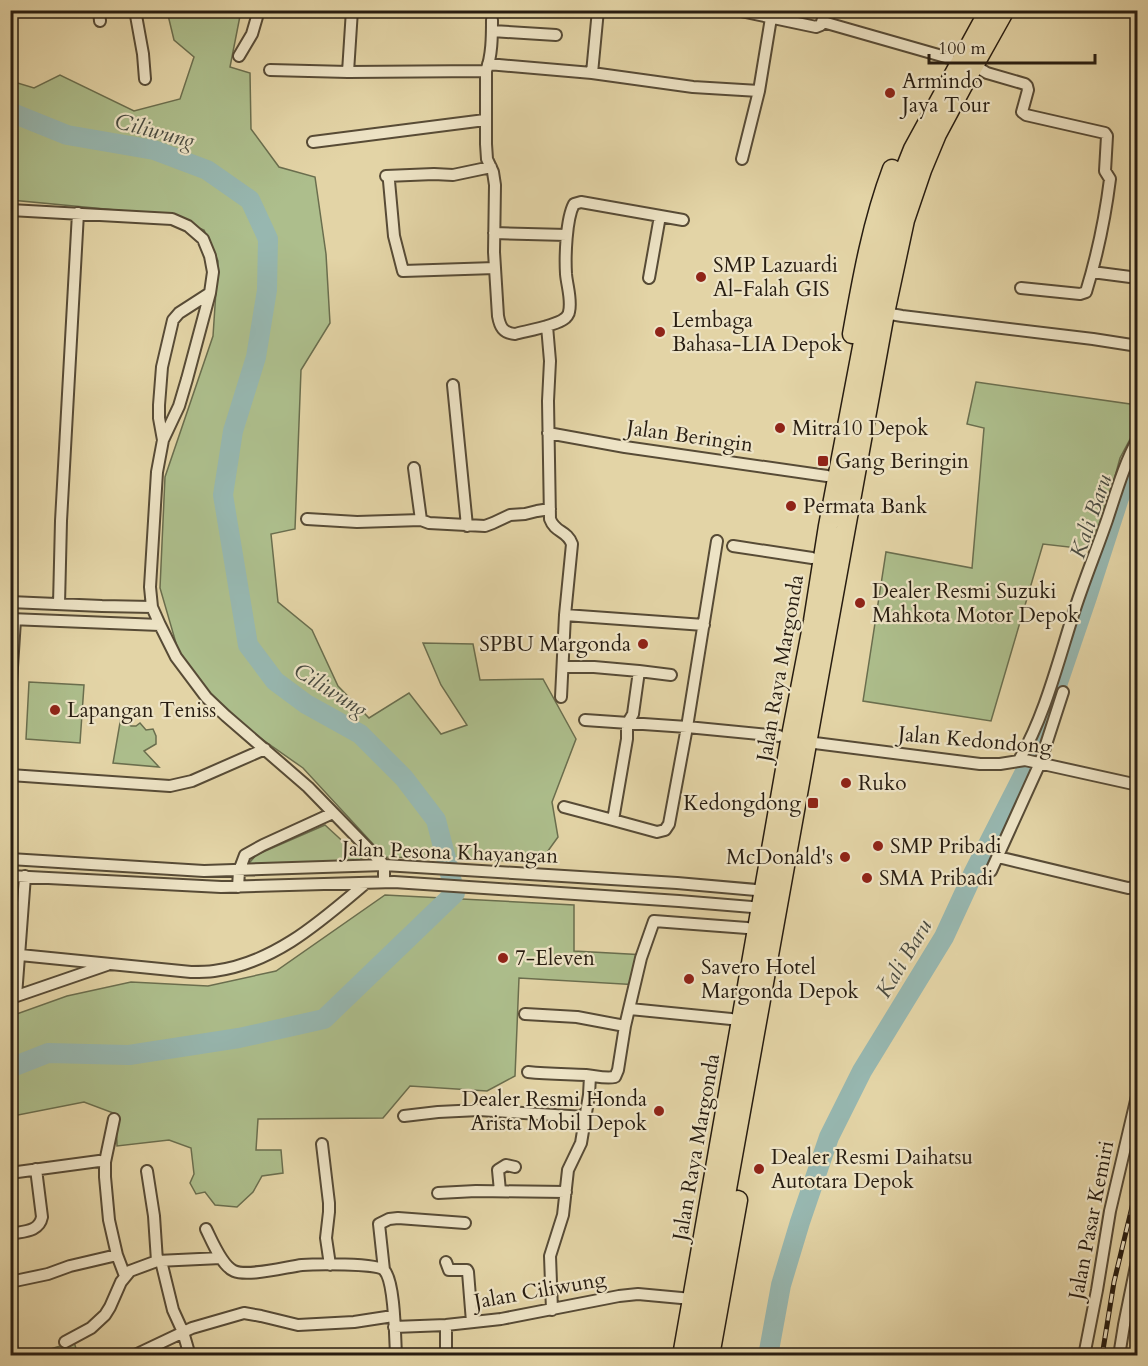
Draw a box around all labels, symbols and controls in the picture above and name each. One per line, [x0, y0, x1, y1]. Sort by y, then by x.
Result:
scale bar [929, 27, 1096, 65]
text: 100 m [938, 36, 986, 61]
place label: Armindo Jaya Tour [899, 67, 990, 120]
marker: Armindo Jaya Tour [883, 86, 897, 100]
water label: Ciliwung [112, 106, 198, 156]
place label: SMP Lazuardi Al-Falah GIS [713, 251, 838, 304]
marker: SMP Lazuardi Al-Falah GIS [694, 270, 708, 284]
place label: Lembaga Bahasa-LIA Depok [672, 306, 843, 359]
marker: Lembaga Bahasa-LIA Depok [653, 325, 667, 339]
street label: Jalan Beringin [622, 413, 755, 460]
place label: Mitra10 Depok [792, 414, 929, 443]
marker: Mitra10 Depok [773, 421, 787, 435]
place label: Gang Beringin [835, 447, 969, 476]
marker: Gang Beringin [816, 454, 830, 468]
water label: Kali Baru [1063, 470, 1119, 562]
place label: Permata Bank [803, 492, 928, 521]
marker: Permata Bank [784, 499, 798, 513]
street label: Jalan Raya Margonda [749, 572, 811, 767]
place label: Dealer Resmi Suzuki Mahkota Motor Depok [872, 577, 1080, 630]
marker: Dealer Resmi Suzuki Mahkota Motor Depok [853, 596, 867, 610]
place label: SPBU Margonda [479, 630, 631, 659]
marker: SPBU Margonda [636, 637, 650, 651]
water label: Ciliwung [288, 656, 373, 724]
place label: Lapangan Teniss [67, 696, 216, 725]
marker: Lapangan Teniss [48, 703, 62, 717]
street label: Jalan Kedondong [894, 719, 1053, 762]
place label: Ruko [858, 769, 907, 798]
marker: Ruko [839, 776, 853, 790]
place label: Kedongdong [683, 789, 801, 818]
marker: Kedongdong [806, 796, 820, 810]
place label: SMP Pribadi [890, 832, 1002, 861]
street label: Jalan Pesona Khayangan [338, 834, 559, 871]
marker: SMP Pribadi [871, 839, 885, 853]
place label: McDonald's [726, 843, 833, 872]
marker: McDonald's [838, 850, 852, 864]
place label: SMA Pribadi [879, 864, 993, 893]
marker: SMA Pribadi [860, 871, 874, 885]
water label: Kali Baru [869, 913, 939, 1004]
place label: 7-Eleven [515, 944, 595, 973]
marker: 7-Eleven [496, 951, 510, 965]
place label: Savero Hotel Margonda Depok [701, 953, 860, 1006]
marker: Savero Hotel Margonda Depok [682, 972, 696, 986]
street label: Jalan Raya Margonda [665, 1051, 727, 1246]
place label: Dealer Resmi Honda Arista Mobil Depok [462, 1085, 648, 1138]
marker: Dealer Resmi Honda Arista Mobil Depok [652, 1104, 666, 1118]
street label: Jalan Pasar Kemiri [1061, 1138, 1121, 1305]
place label: Dealer Resmi Daihatsu Autotara Depok [771, 1143, 973, 1196]
marker: Dealer Resmi Daihatsu Autotara Depok [752, 1162, 766, 1176]
street label: Jalan Ciliwung [469, 1265, 609, 1317]

